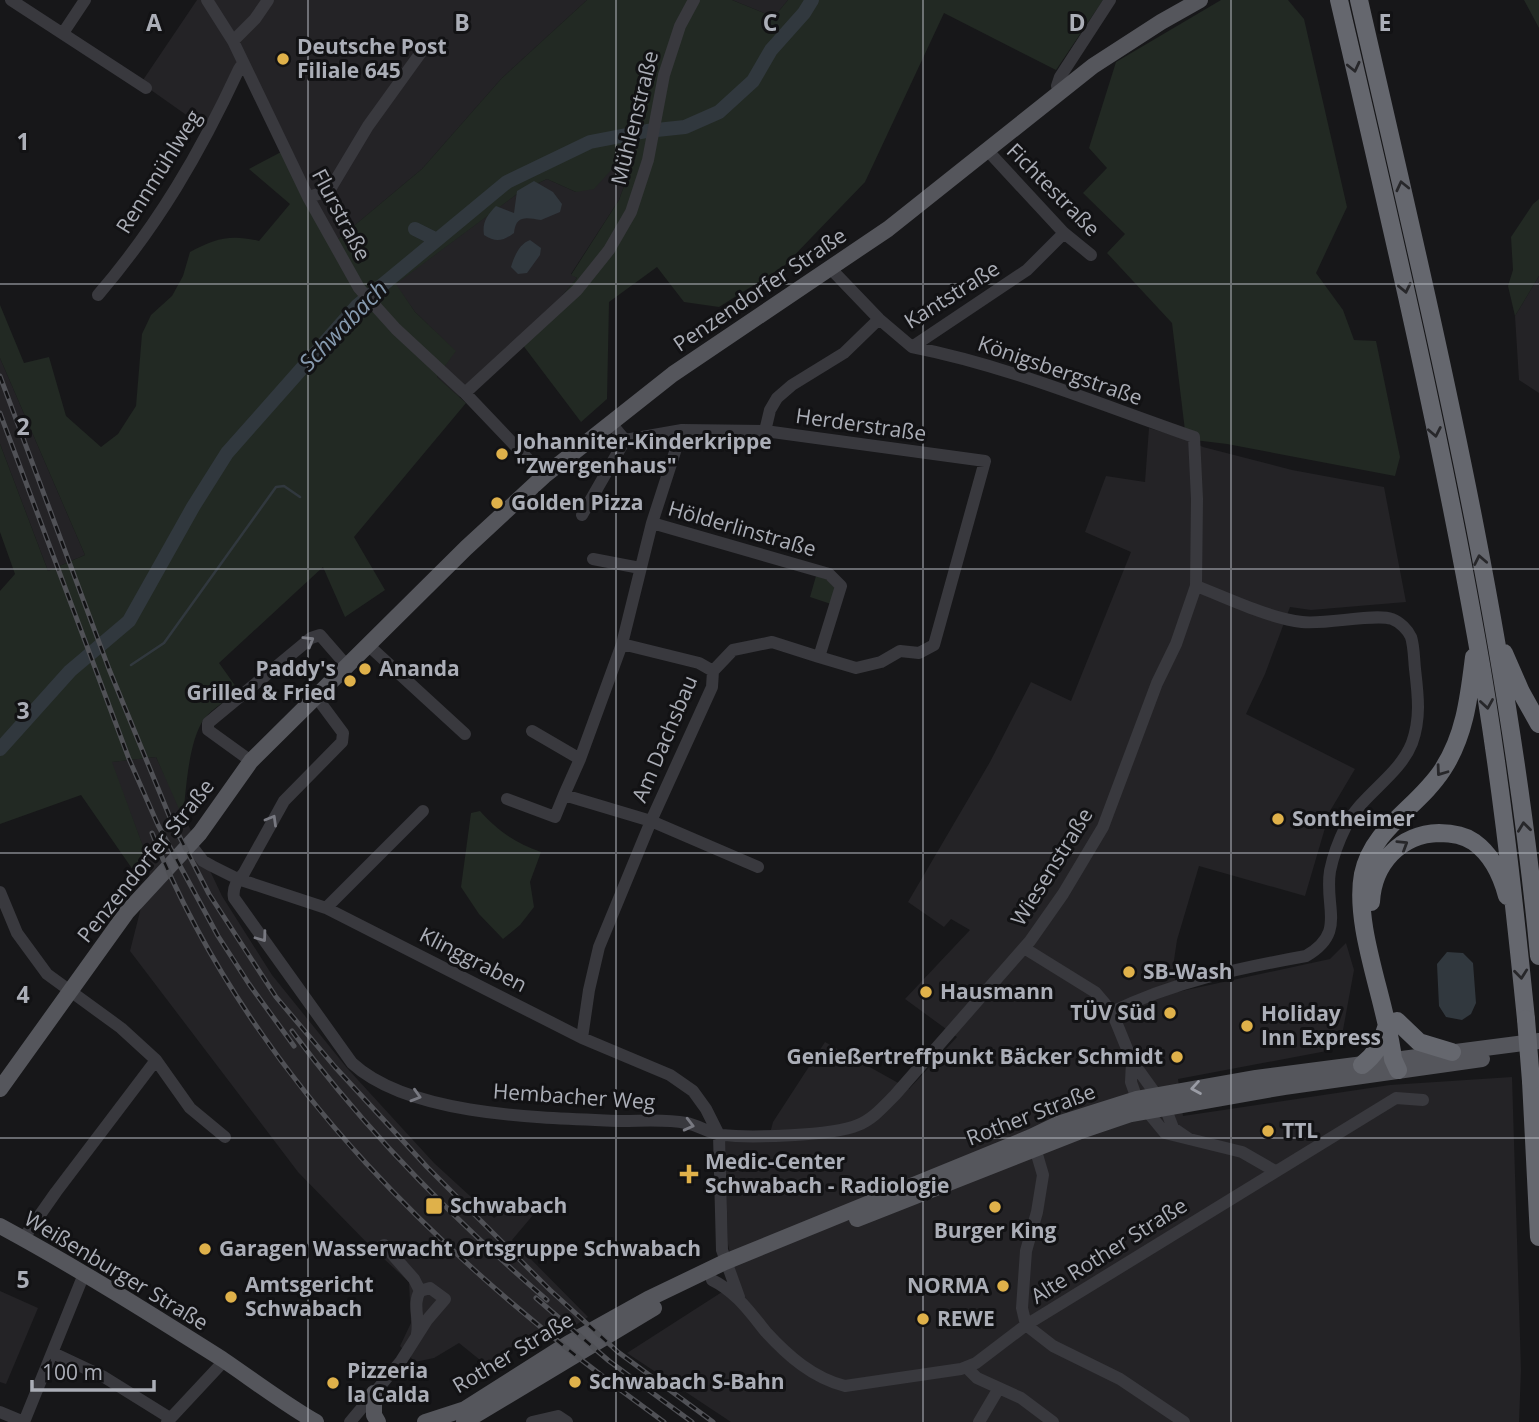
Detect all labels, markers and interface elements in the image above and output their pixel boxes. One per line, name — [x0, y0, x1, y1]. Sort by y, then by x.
text: A — [146, 6, 162, 38]
text: B — [454, 6, 470, 38]
text: C — [763, 6, 777, 38]
text: D — [1068, 6, 1086, 38]
text: E — [1379, 6, 1391, 38]
place label: Deutsche Post Filiale 645 — [297, 32, 447, 84]
street label: Mühlenstraße — [604, 48, 664, 188]
marker: Deutsche Post Filiale 645 — [275, 51, 291, 67]
one-way arrow — [1346, 60, 1361, 72]
street label: Rennmühlweg — [109, 104, 207, 238]
text: 1 — [16, 125, 30, 157]
street label: Fichtestraße — [1001, 137, 1106, 242]
street label: Flurstraße — [306, 164, 378, 265]
one-way arrow — [1395, 180, 1410, 192]
street label: Penzendorfer Straße — [668, 221, 851, 358]
street label: Kantstraße — [898, 254, 1004, 335]
water label: Schwabach — [291, 273, 394, 378]
one-way arrow — [1396, 282, 1411, 294]
street label: Königsbergstraße — [974, 329, 1146, 411]
street label: Herderstraße — [794, 401, 928, 447]
text: 2 — [16, 410, 30, 442]
one-way arrow — [1426, 426, 1441, 438]
place label: Johanniter-Kinderkrippe "Zwergenhaus" — [514, 427, 772, 479]
marker: Johanniter-Kinderkrippe "Zwergenhaus" — [494, 446, 510, 462]
place label: Golden Pizza — [511, 488, 643, 516]
street label: Hölderlinstraße — [665, 494, 820, 563]
marker: Golden Pizza — [489, 495, 505, 511]
one-way arrow — [1473, 554, 1488, 566]
one-way arrow — [301, 637, 314, 650]
place label: Paddy's Grilled & Fried — [187, 654, 336, 706]
place label: Ananda — [379, 654, 460, 682]
marker: Ananda — [357, 661, 373, 677]
street label: Am Dachsbau — [625, 671, 703, 806]
marker: Paddy's Grilled & Fried — [342, 673, 358, 689]
text: 3 — [16, 694, 30, 726]
one-way arrow — [1479, 698, 1494, 709]
one-way arrow — [1437, 763, 1449, 776]
street label: Penzendorfer Straße — [70, 773, 220, 948]
street label: Wiesenstraße — [1004, 802, 1098, 931]
place label: Sontheimer — [1292, 804, 1415, 832]
marker: Sontheimer — [1270, 811, 1286, 827]
one-way arrow — [264, 815, 277, 828]
one-way arrow — [1517, 821, 1532, 833]
one-way arrow — [1395, 840, 1408, 853]
street label: Klinggraben — [415, 920, 532, 998]
one-way arrow — [254, 929, 266, 942]
place label: SB-Wash — [1143, 957, 1233, 985]
marker: SB-Wash — [1121, 964, 1137, 980]
one-way arrow — [1513, 969, 1528, 980]
place label: Hausmann — [940, 977, 1054, 1005]
text: 4 — [16, 978, 30, 1010]
marker: Hausmann — [918, 984, 934, 1000]
place label: TÜV Süd — [1070, 998, 1156, 1026]
place label: Holiday Inn Express — [1261, 999, 1381, 1051]
marker: TÜV Süd — [1162, 1005, 1178, 1021]
marker: Holiday Inn Express — [1239, 1018, 1255, 1034]
place label: Genießertreffpunkt Bäcker Schmidt — [786, 1042, 1163, 1070]
marker: Genießertreffpunkt Bäcker Schmidt — [1169, 1049, 1185, 1065]
street label: Hembacher Weg — [492, 1076, 656, 1116]
street label: Rother Straße — [962, 1077, 1099, 1151]
one-way arrow — [1190, 1080, 1202, 1095]
one-way arrow — [410, 1087, 422, 1102]
place label: TTL — [1282, 1116, 1318, 1144]
one-way arrow — [683, 1117, 695, 1132]
marker: TTL — [1260, 1123, 1276, 1139]
place label: Medic-Center Schwabach - Radiologie — [705, 1147, 949, 1199]
marker: Medic-Center Schwabach - Radiologie — [679, 1164, 699, 1184]
place label: Schwabach — [450, 1191, 567, 1219]
street label: Alte Rother Straße — [1025, 1191, 1192, 1310]
marker: Schwabach — [424, 1196, 444, 1216]
marker: Burger King — [987, 1199, 1003, 1215]
street label: Weißenburger Straße — [19, 1204, 214, 1336]
place label: Burger King — [934, 1216, 1056, 1244]
place label: Garagen Wasserwacht Ortsgruppe Schwabach — [219, 1234, 701, 1262]
marker: Garagen Wasserwacht Ortsgruppe Schwabach — [197, 1241, 213, 1257]
text: 5 — [16, 1263, 30, 1295]
place label: Amtsgericht Schwabach — [245, 1270, 374, 1322]
place label: NORMA — [907, 1271, 989, 1299]
marker: NORMA — [995, 1278, 1011, 1294]
marker: Amtsgericht Schwabach — [223, 1289, 239, 1305]
place label: REWE — [937, 1304, 995, 1332]
street label: Rother Straße — [447, 1305, 578, 1399]
marker: REWE — [915, 1311, 931, 1327]
scale bar — [32, 1348, 154, 1392]
place label: Pizzeria la Calda — [347, 1356, 430, 1408]
text: 100 m — [42, 1358, 103, 1386]
place label: Schwabach S-Bahn — [589, 1367, 785, 1395]
marker: Schwabach S-Bahn — [567, 1374, 583, 1390]
marker: Pizzeria la Calda — [325, 1375, 341, 1391]

